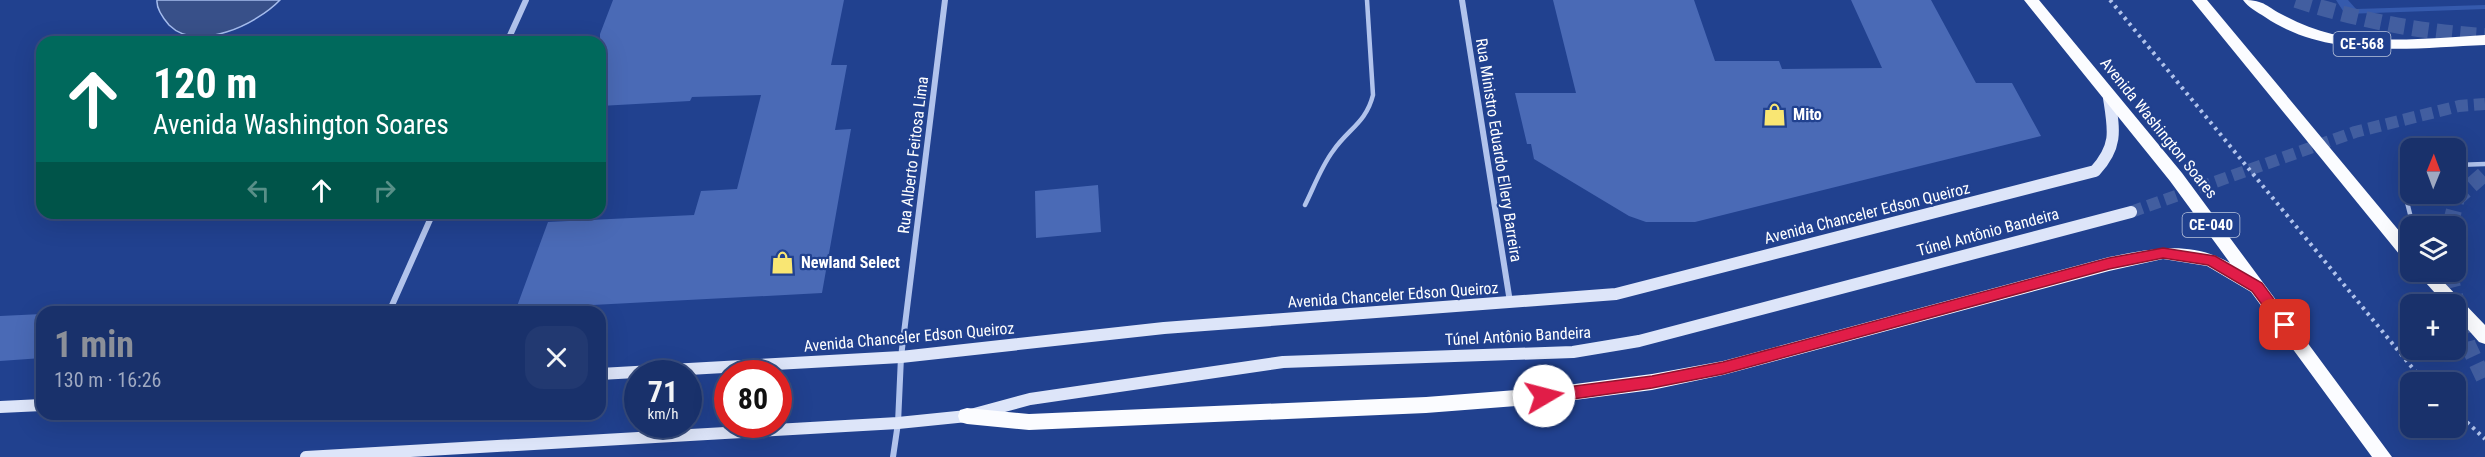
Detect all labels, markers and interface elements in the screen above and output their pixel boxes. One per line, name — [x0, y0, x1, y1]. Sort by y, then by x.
road number: CE-568 — [2334, 32, 2390, 56]
street label: Rua Ministro Eduardo Ellery Barreira — [1472, 37, 1526, 263]
street label: Avenida Washington Soares — [2096, 54, 2222, 202]
text: 120 m — [153, 59, 258, 108]
icon: ahead — [54, 60, 132, 138]
street label: Rua Alberto Feitosa Lima — [894, 75, 932, 235]
shop icon: Mito — [1762, 101, 1788, 127]
place label: Mito — [1793, 105, 1822, 124]
text: Avenida Washington Soares — [153, 109, 449, 141]
north arrow — [2400, 138, 2466, 204]
map controls — [2400, 138, 2466, 438]
icon: left — [242, 174, 275, 207]
icon: ahead — [305, 174, 338, 207]
icon: right — [368, 174, 401, 207]
street label: Avenida Chanceler Edson Queiroz — [1762, 178, 1972, 248]
street label: Túnel Antônio Bandeira — [1915, 204, 2061, 260]
road number: CE-040 — [2182, 213, 2240, 237]
button: layers — [2400, 216, 2466, 282]
shop icon: Newland Select — [770, 249, 796, 275]
place label: Newland Select — [801, 253, 900, 272]
street label: Avenida Chanceler Edson Queiroz — [1287, 278, 1499, 312]
button: + — [2400, 294, 2466, 360]
pin — [2259, 299, 2310, 350]
icon: arrive — [2268, 308, 2301, 341]
street label: Avenida Chanceler Edson Queiroz — [803, 318, 1015, 356]
street label: Túnel Antônio Bandeira — [1445, 323, 1591, 349]
text: 1 min — [54, 324, 134, 366]
button: close — [525, 326, 588, 389]
speed limit sign: 80 — [714, 360, 792, 438]
position arrow — [1512, 364, 1576, 428]
text: 130 m · 16:26 — [54, 368, 161, 392]
button: − — [2400, 372, 2466, 438]
text: 71 — [648, 374, 678, 409]
text: km/h — [648, 405, 678, 423]

